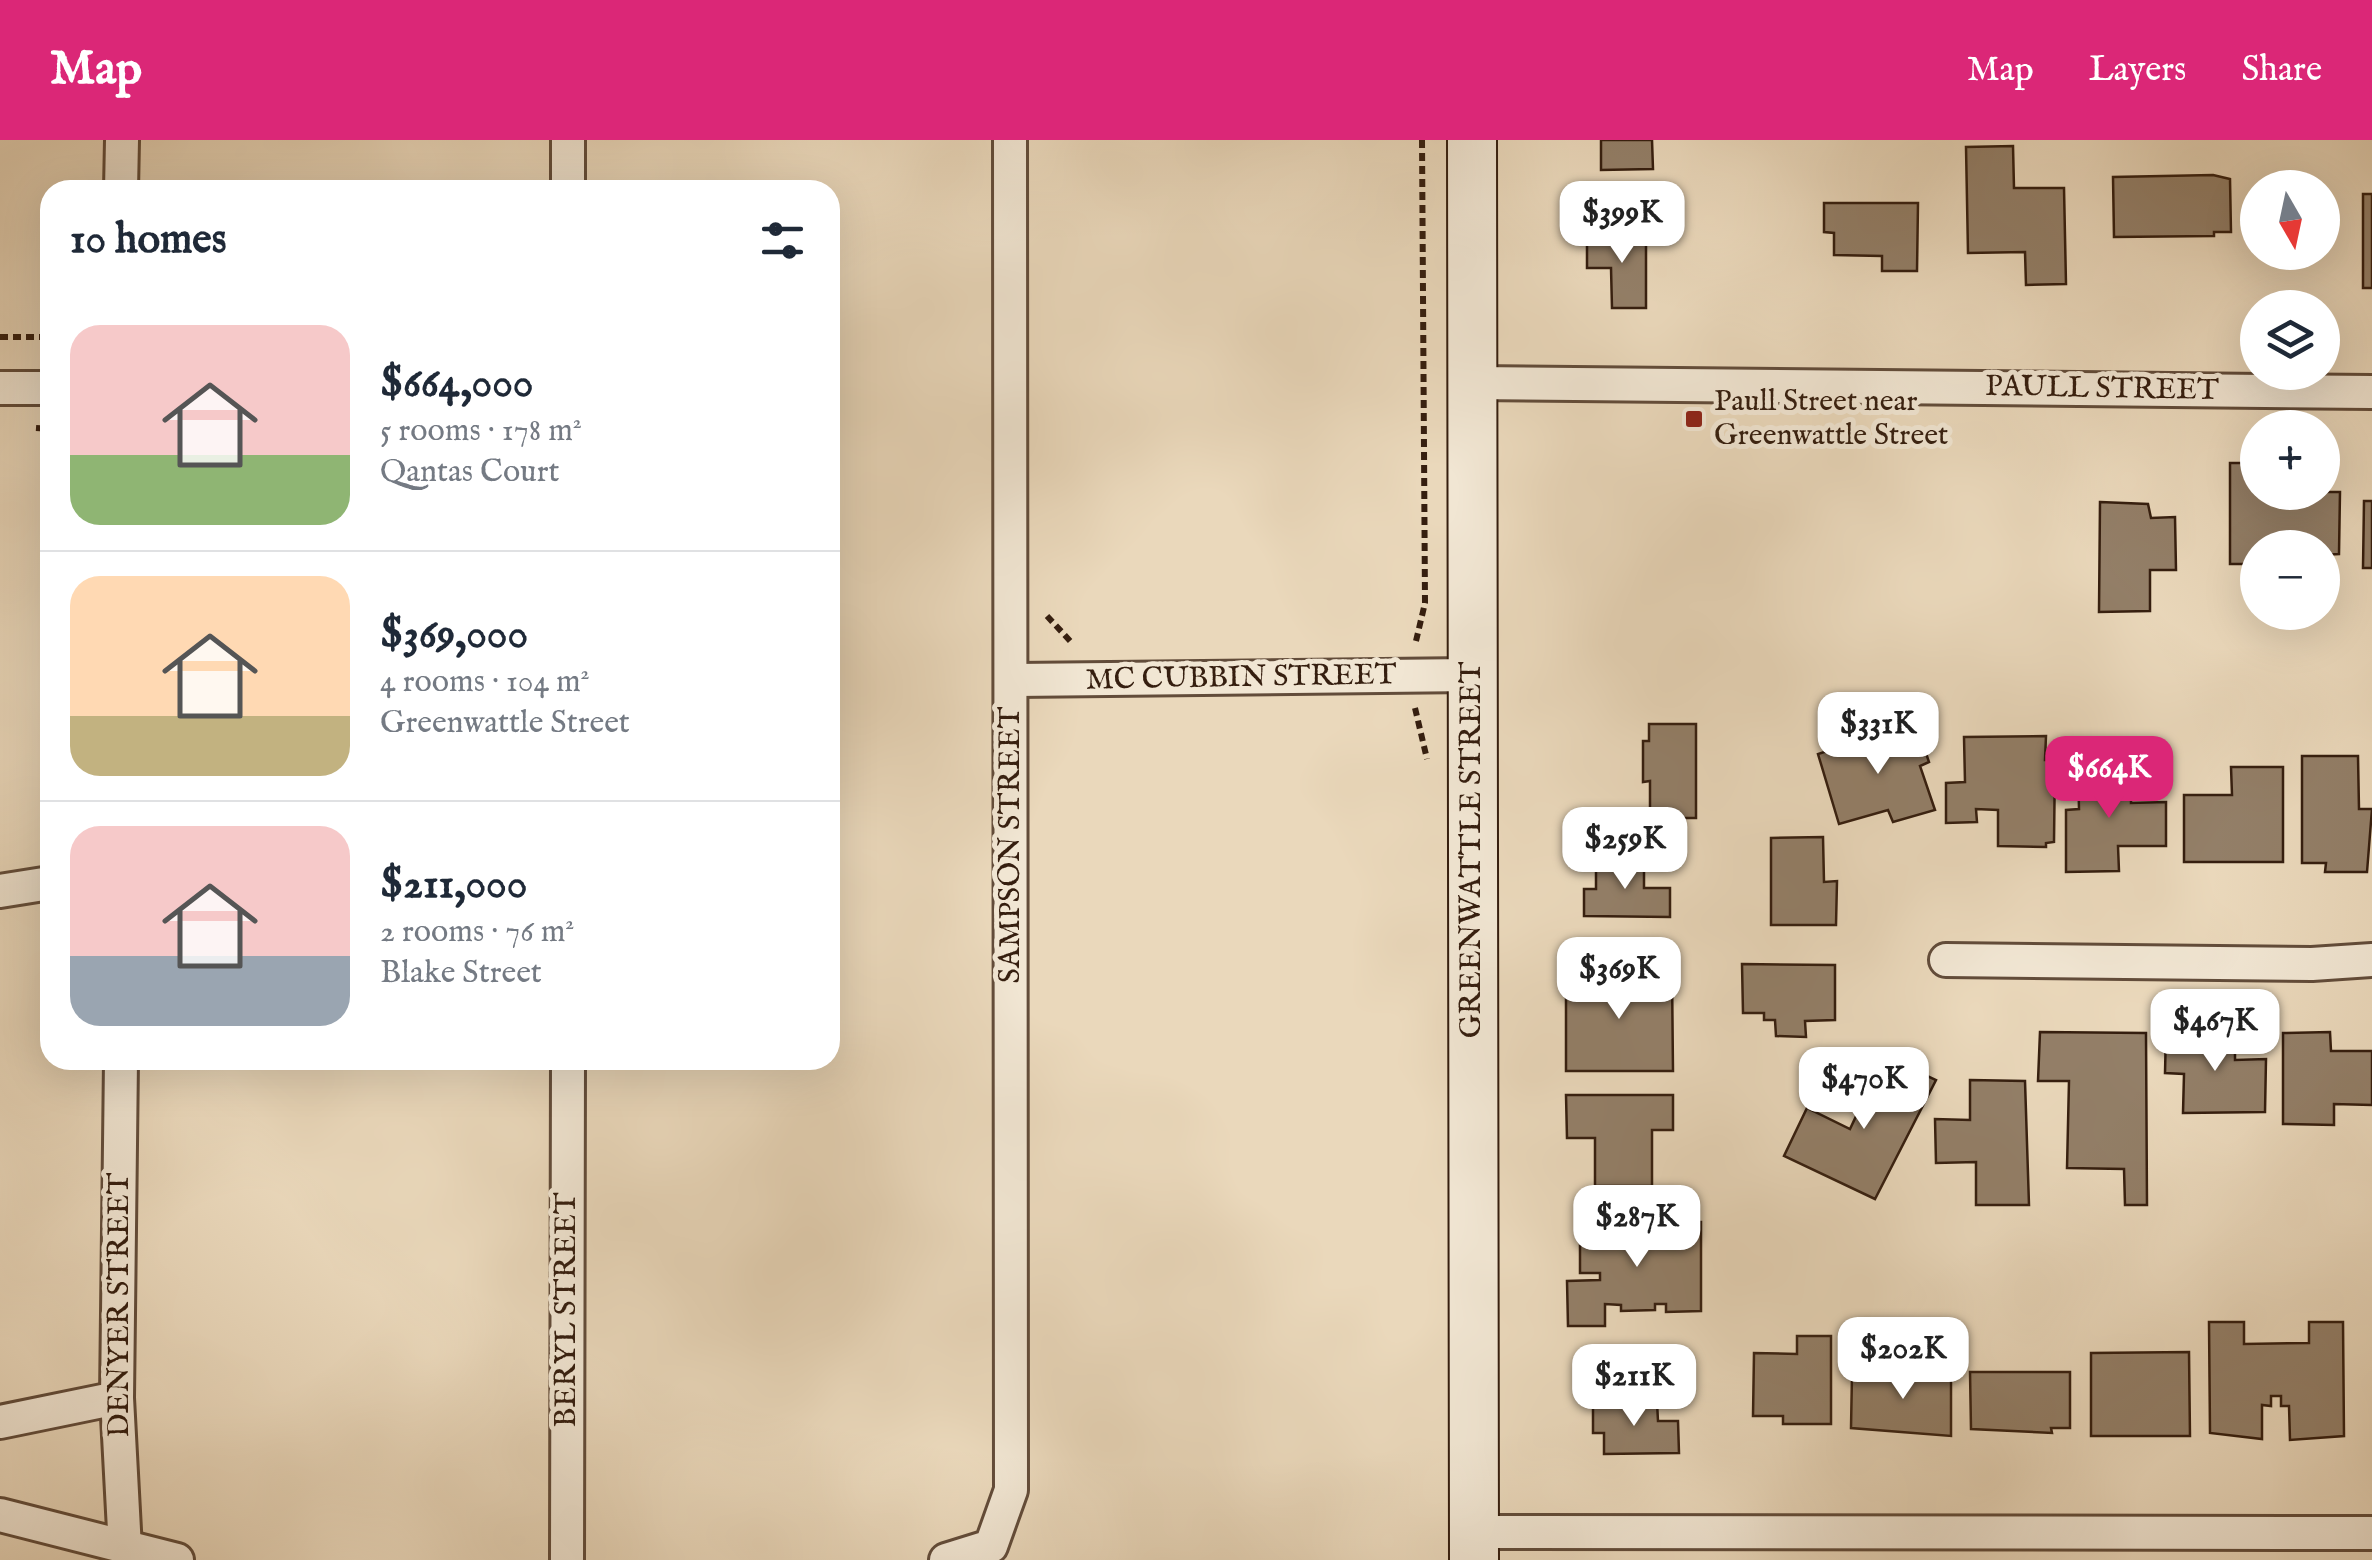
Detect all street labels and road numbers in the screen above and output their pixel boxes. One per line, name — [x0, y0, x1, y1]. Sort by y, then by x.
street label: PAULL STREET — [1985, 368, 2219, 410]
street label: MC CUBBIN STREET — [1085, 656, 1397, 700]
street label: GREENWATTLE STREET — [1453, 661, 1491, 1038]
street label: SAMPSON STREET — [992, 706, 1030, 983]
street label: DENYER STREET — [101, 1172, 139, 1437]
street label: BERYL STREET — [548, 1192, 586, 1428]

